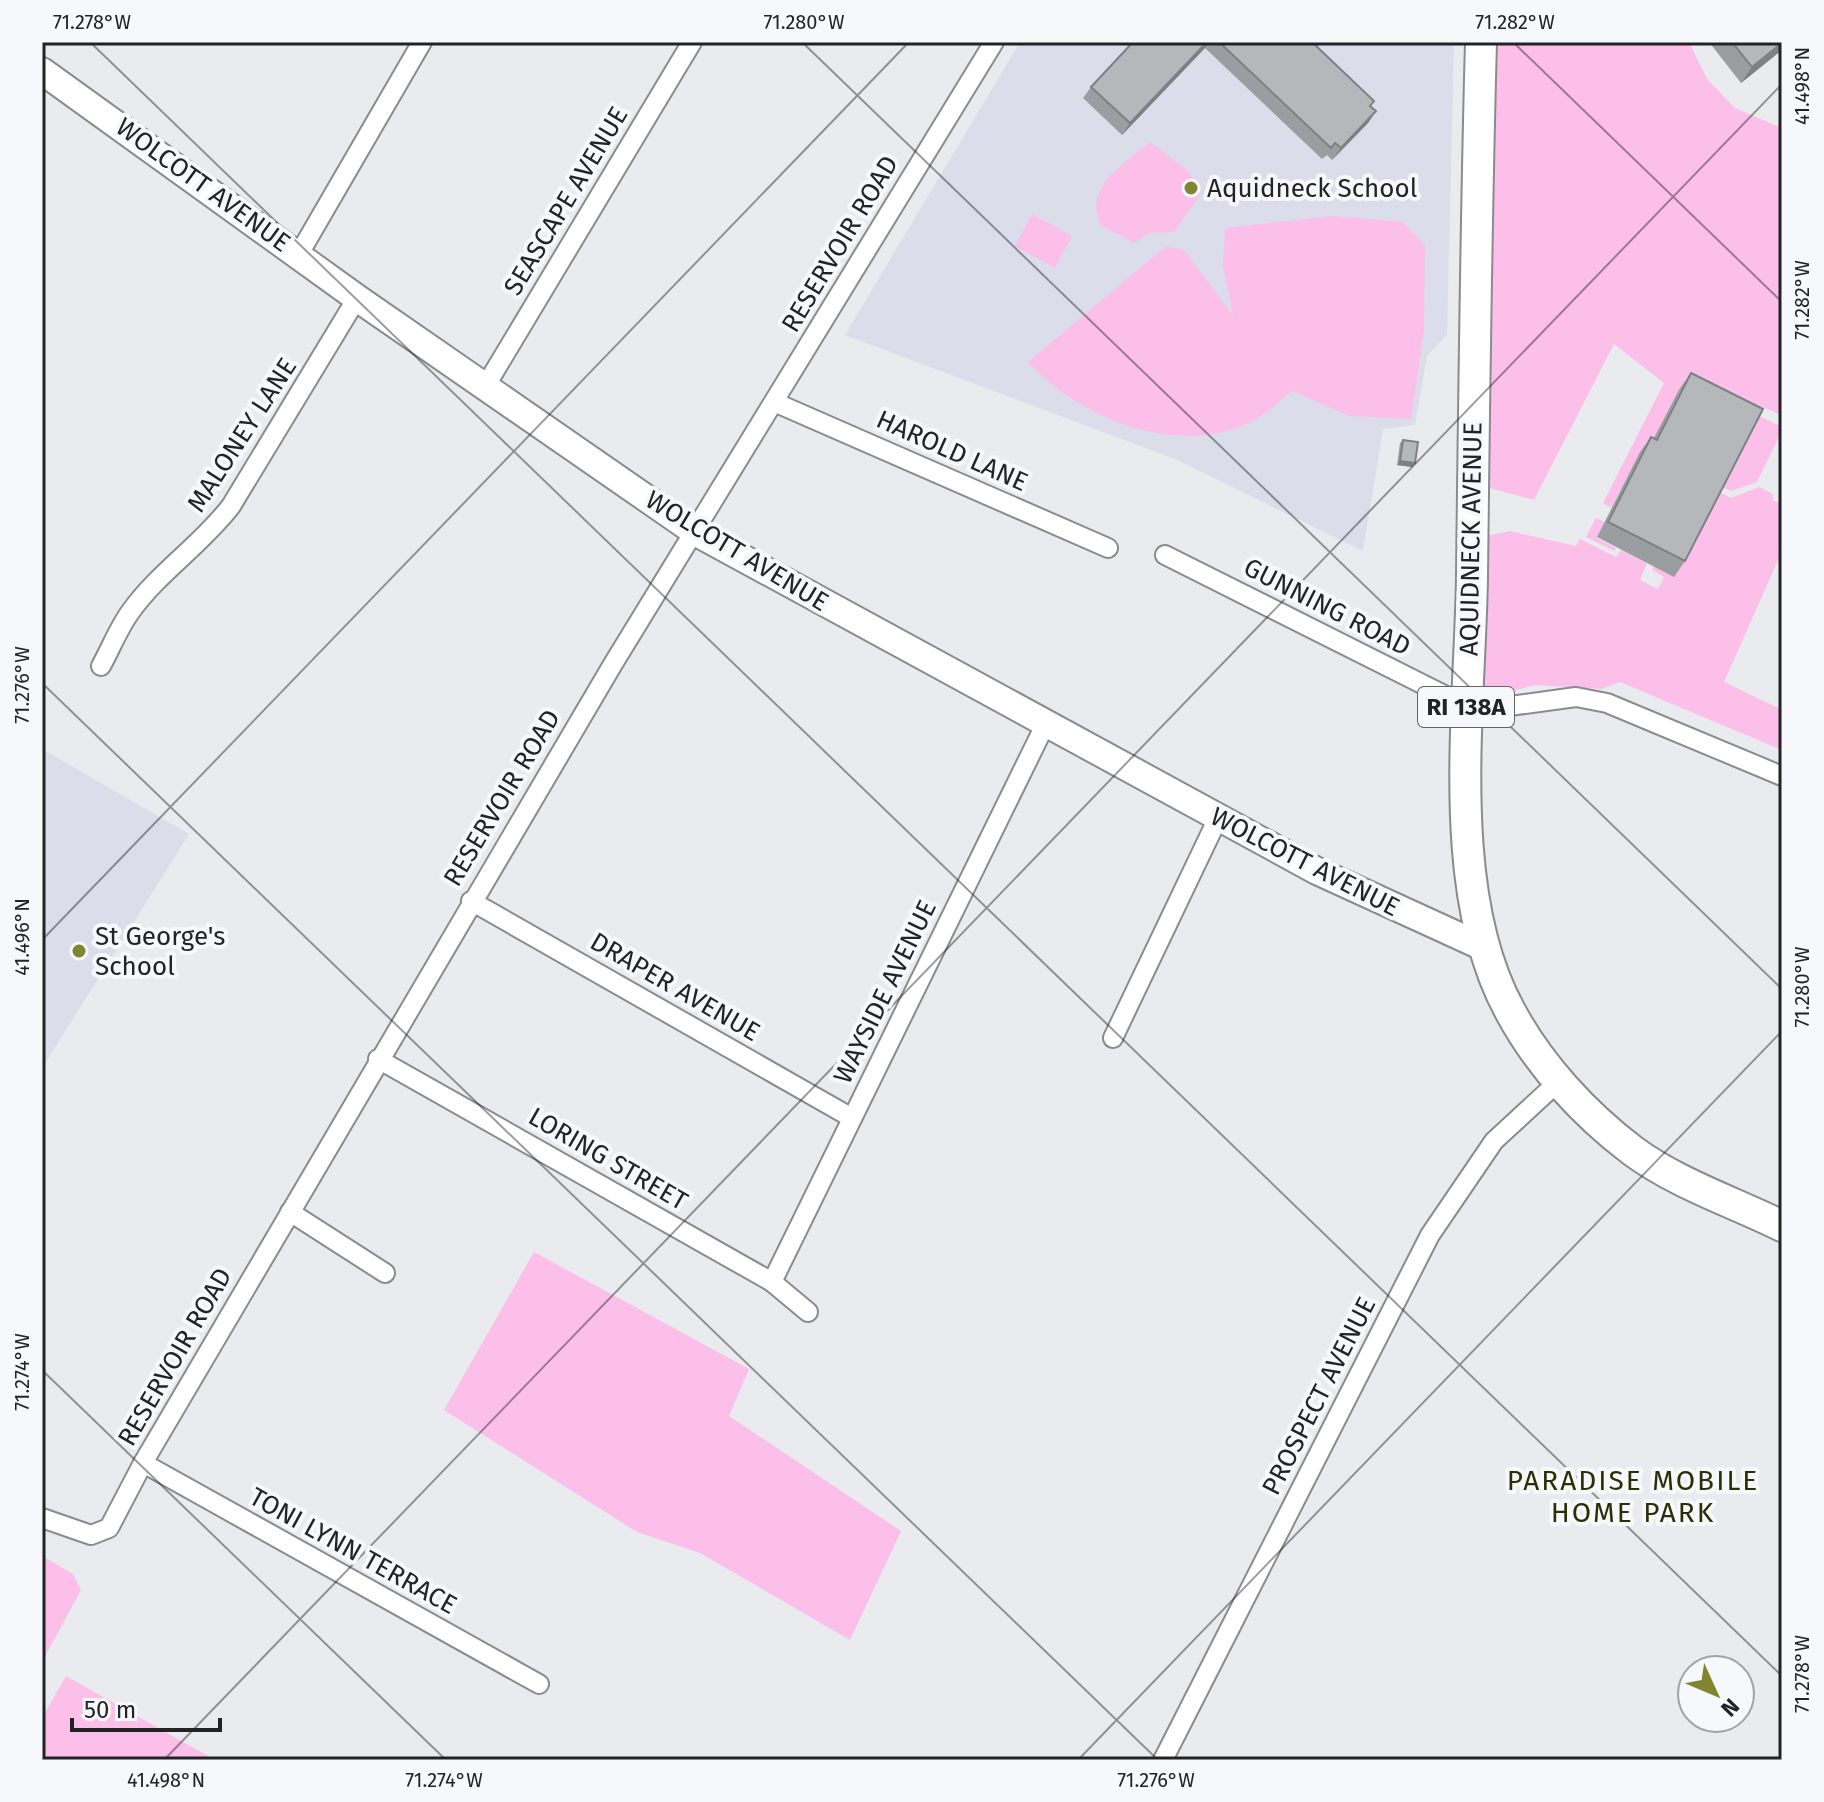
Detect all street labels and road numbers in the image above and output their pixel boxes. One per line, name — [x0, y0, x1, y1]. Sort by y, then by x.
street label: SEASCAPE AVENUE — [498, 101, 634, 301]
street label: WOLCOTT AVENUE — [110, 111, 296, 259]
street label: RESERVOIR ROAD — [775, 150, 905, 338]
street label: MALONEY LANE — [181, 352, 303, 518]
street label: HAROLD LANE — [872, 404, 1032, 498]
street label: AQUIDNECK AVENUE — [1453, 422, 1489, 656]
street label: WOLCOTT AVENUE — [640, 484, 834, 618]
street label: GUNNING ROAD — [1239, 552, 1415, 662]
road number: RI 138A — [1418, 687, 1514, 727]
street label: RESERVOIR ROAD — [437, 704, 567, 892]
street label: WOLCOTT AVENUE — [1205, 801, 1405, 923]
street label: WAYSIDE AVENUE — [827, 895, 943, 1089]
street label: DRAPER AVENUE — [585, 926, 765, 1048]
street label: LORING STREET — [523, 1101, 693, 1217]
street label: RESERVOIR ROAD — [111, 1262, 239, 1452]
street label: PROSPECT AVENUE — [1256, 1292, 1382, 1500]
street label: TONI LYNN TERRACE — [244, 1481, 462, 1621]

